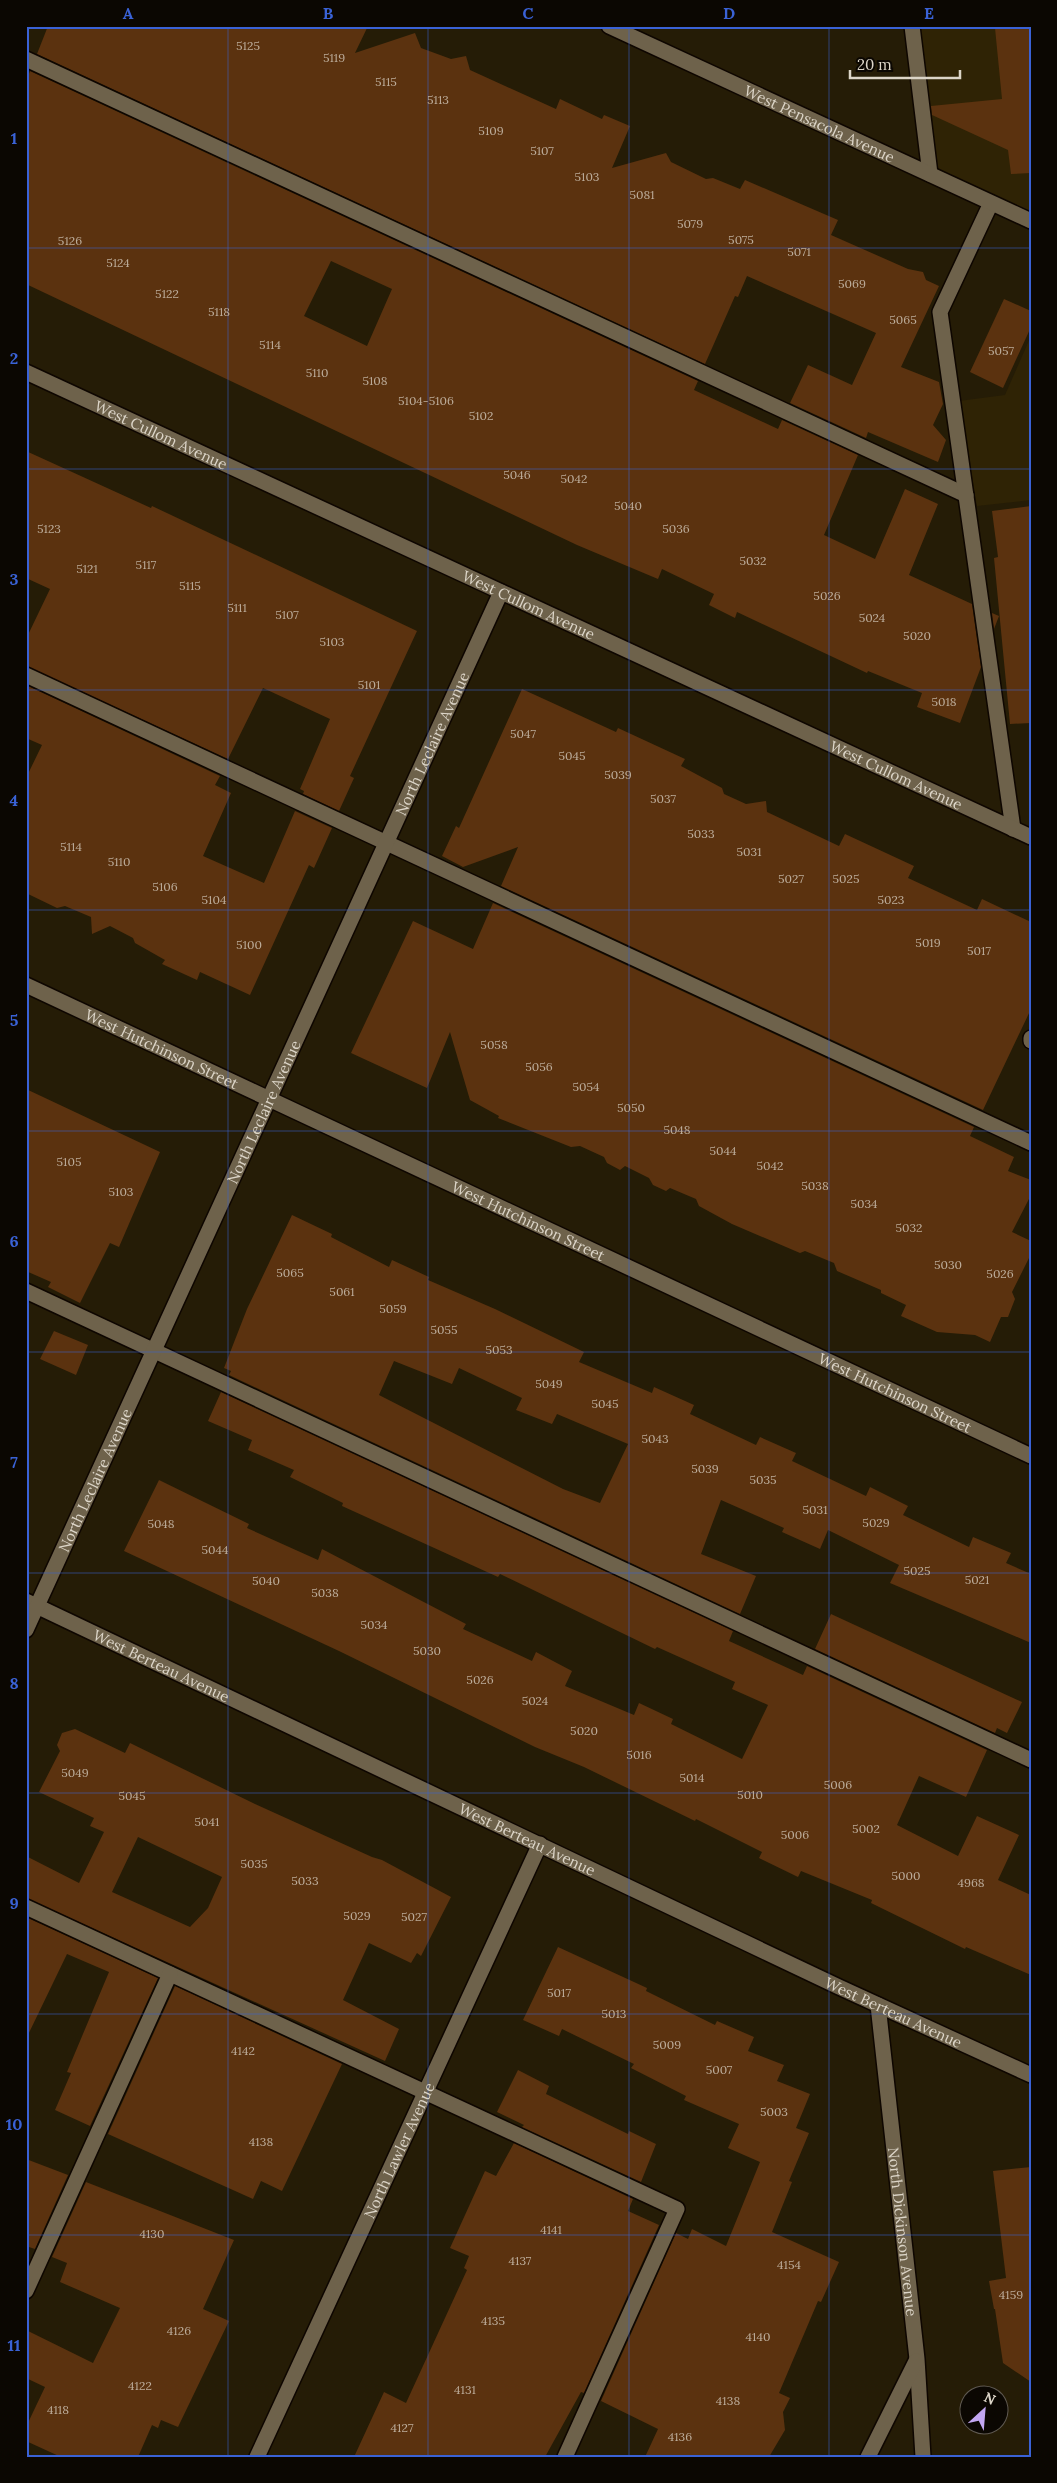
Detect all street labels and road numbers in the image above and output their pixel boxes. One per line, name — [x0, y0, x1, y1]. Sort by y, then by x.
street label: West Pensacola Avenue — [741, 80, 898, 166]
street label: West Cullom Avenue — [92, 396, 231, 473]
street label: West Cullom Avenue — [459, 566, 598, 643]
street label: North Leclaire Avenue — [391, 669, 473, 818]
street label: West Cullom Avenue — [827, 736, 966, 814]
street label: West Hutchinson Street — [82, 1005, 242, 1093]
street label: North Leclaire Avenue — [222, 1037, 304, 1186]
street label: West Hutchinson Street — [449, 1176, 608, 1265]
street label: West Hutchinson Street — [816, 1348, 975, 1437]
street label: North Leclaire Avenue — [54, 1405, 136, 1555]
street label: West Berteau Avenue — [90, 1625, 233, 1706]
street label: West Berteau Avenue — [456, 1799, 599, 1880]
street label: West Berteau Avenue — [822, 1972, 965, 2052]
street label: North Lawler Avenue — [359, 2079, 438, 2221]
street label: North Dickinson Avenue — [884, 2146, 922, 2317]

